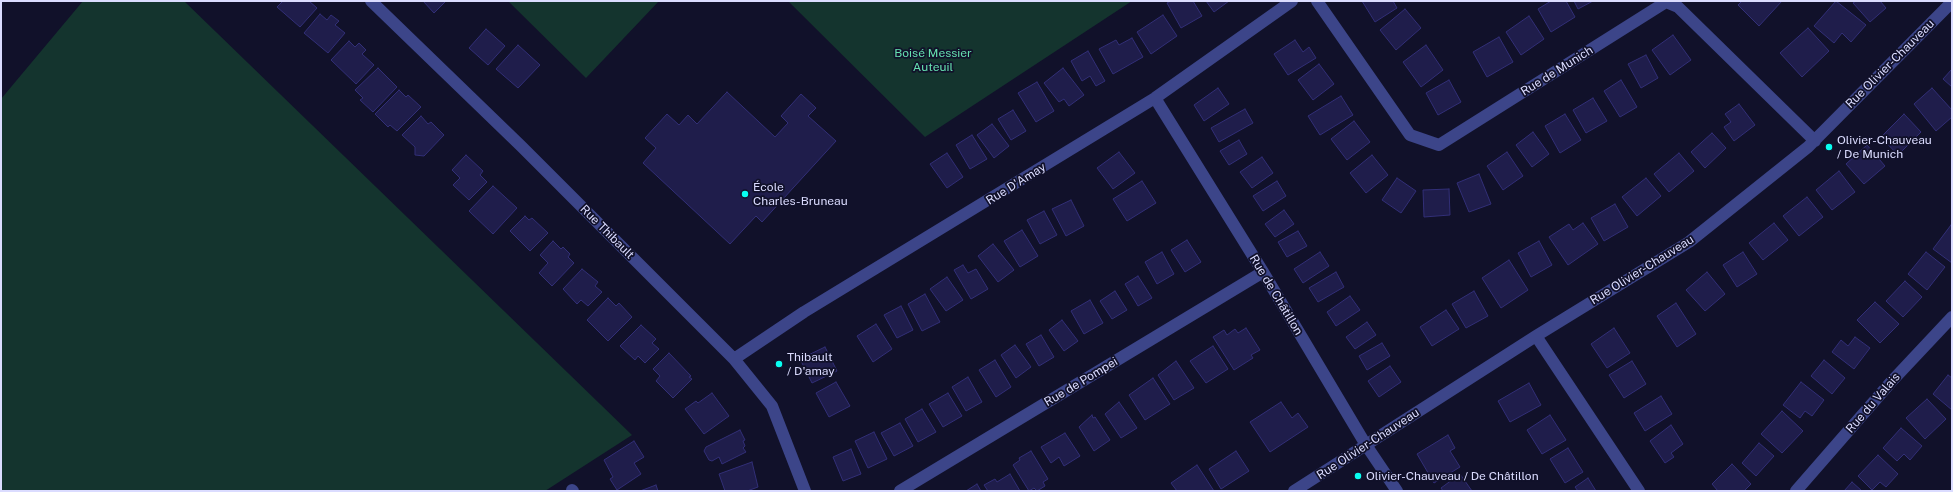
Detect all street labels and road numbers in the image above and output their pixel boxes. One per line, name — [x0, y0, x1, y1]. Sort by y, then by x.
street label: Rue Olivier-Chauveau — [1843, 17, 1937, 111]
street label: Rue de Munich — [1518, 43, 1596, 99]
street label: Rue D'Amay — [983, 160, 1049, 208]
street label: Rue Thibault — [577, 202, 637, 262]
street label: Rue Olivier-Chauveau — [1588, 232, 1696, 308]
street label: Rue de Châtillon — [1246, 252, 1306, 338]
street label: Rue de Pompei — [1042, 354, 1120, 410]
street label: Rue du Valais — [1843, 370, 1903, 436]
street label: Rue Olivier-Chauveau — [1314, 405, 1422, 483]

